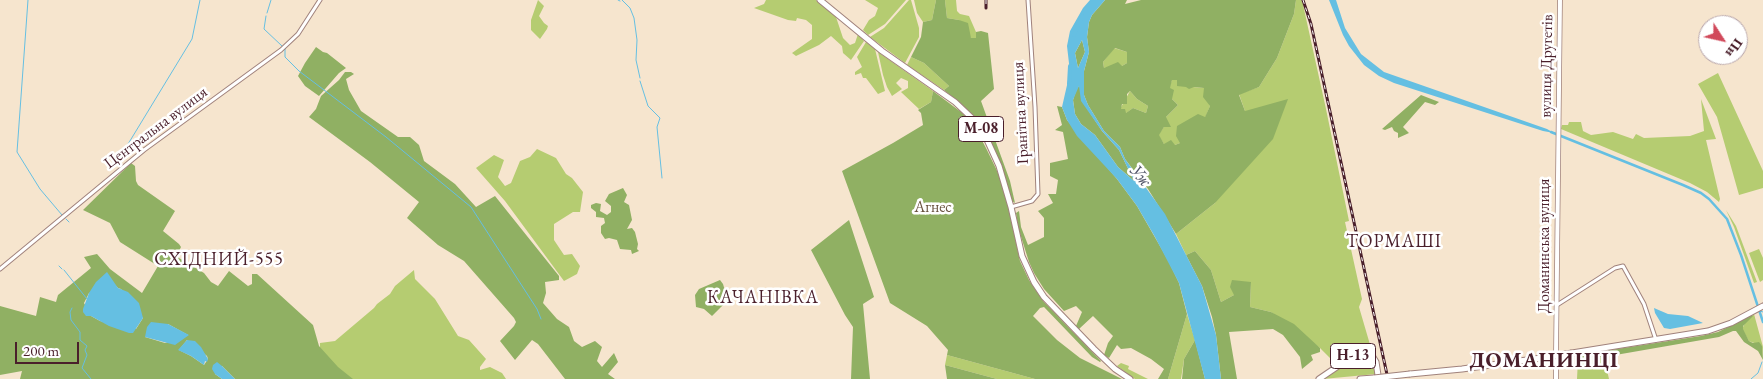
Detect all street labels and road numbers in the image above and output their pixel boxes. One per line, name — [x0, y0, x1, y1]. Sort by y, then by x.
street label: вулиця Другетів — [1537, 14, 1557, 118]
street label: Гранітна вулиця — [1009, 61, 1033, 165]
street label: Центральна вулиця — [101, 83, 211, 173]
road number: М-08 — [958, 116, 1004, 142]
street label: Доманинська вулиця — [1535, 179, 1555, 313]
road number: Н-13 — [1330, 344, 1376, 368]

